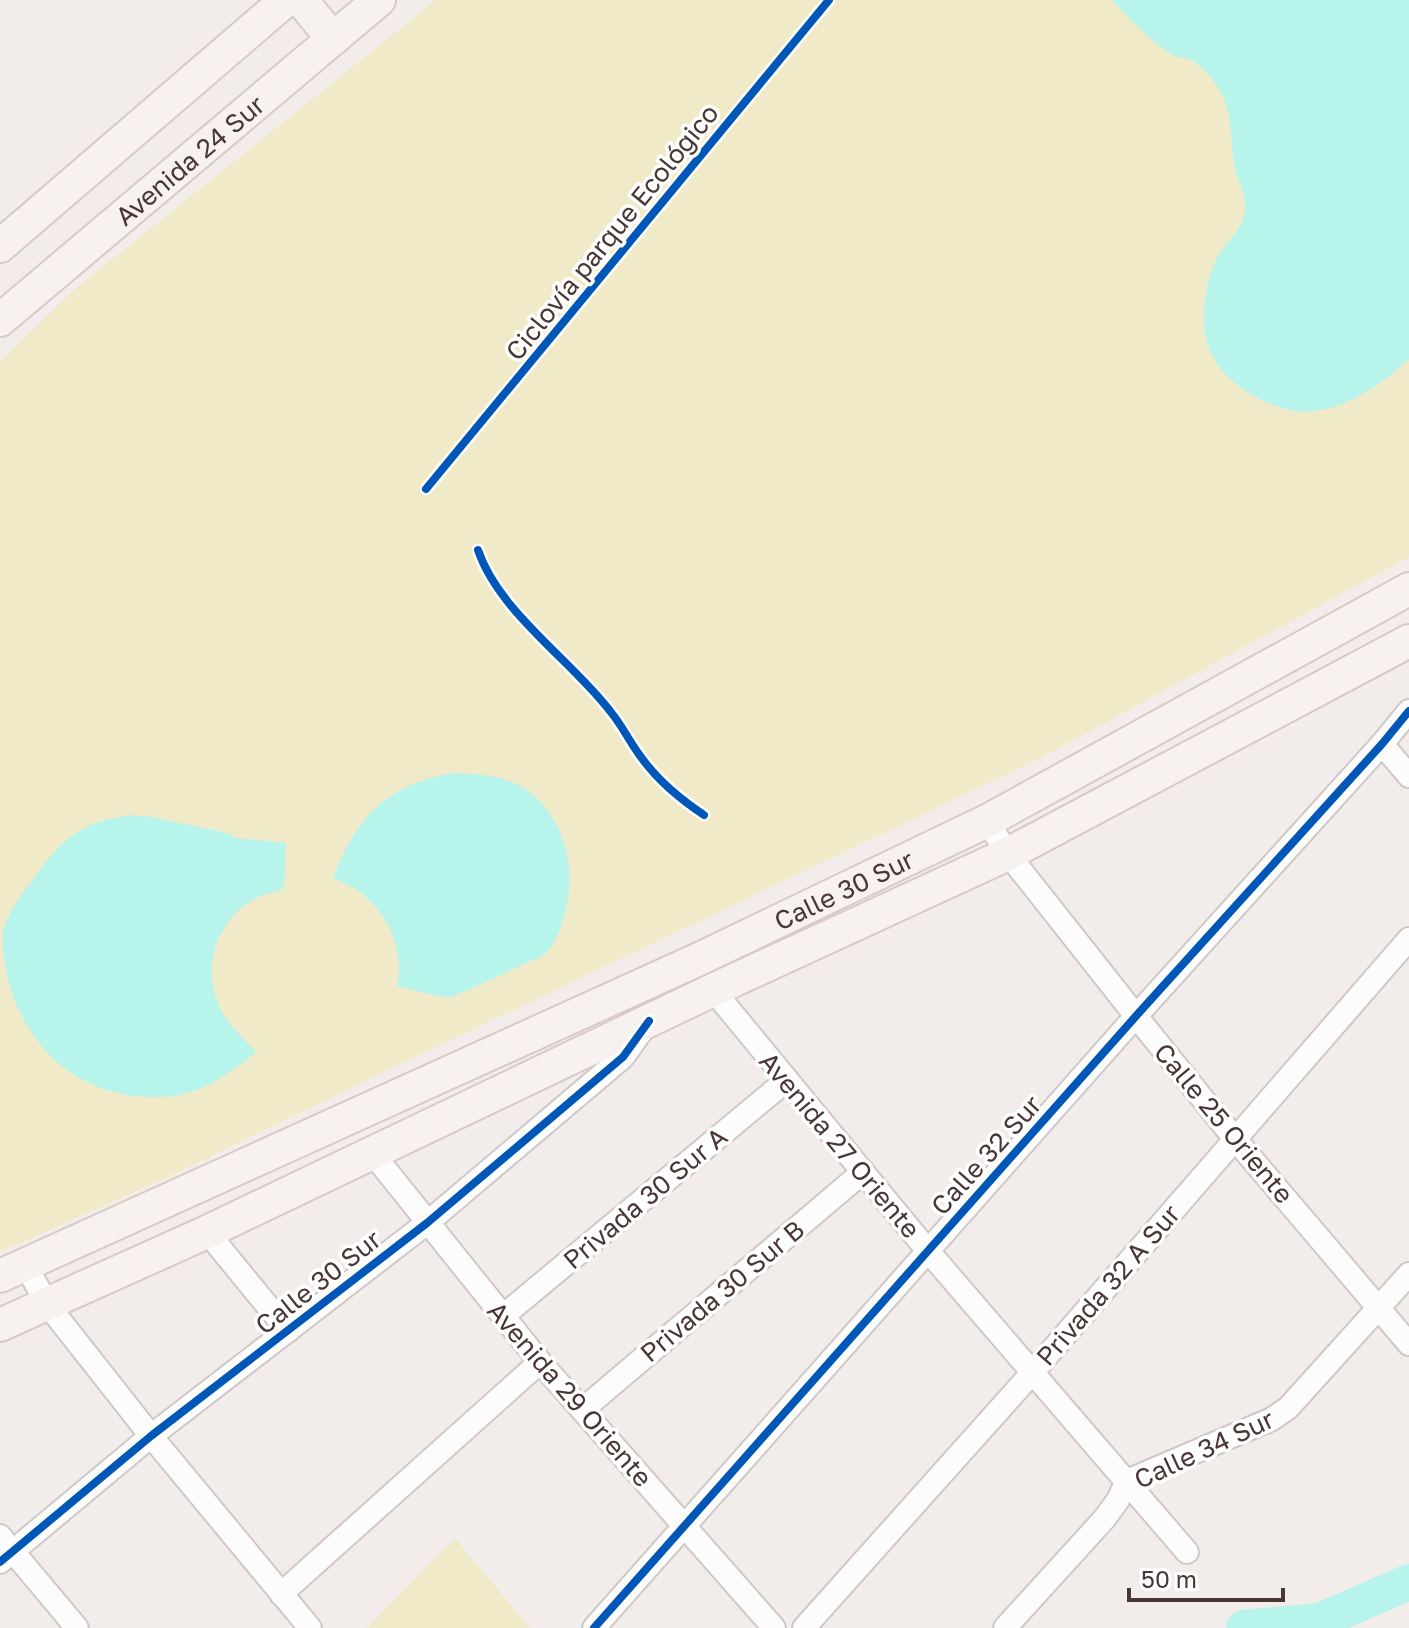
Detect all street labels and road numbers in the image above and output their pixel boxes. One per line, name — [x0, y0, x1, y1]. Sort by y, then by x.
street label: Avenida 24 Sur — [109, 88, 270, 232]
street label: Ciclovía parque Ecológico — [499, 98, 725, 366]
street label: Calle 30 Sur — [769, 843, 918, 936]
street label: Calle 25 Oriente — [1148, 1037, 1300, 1209]
street label: Avenida 27 Oriente — [753, 1046, 927, 1244]
street label: Calle 32 Sur — [924, 1089, 1048, 1221]
street label: Privada 30 Sur A — [557, 1121, 733, 1275]
street label: Privada 32 A Sur — [1030, 1198, 1186, 1372]
street label: Privada 30 Sur B — [634, 1214, 810, 1368]
street label: Calle 30 Sur — [249, 1223, 387, 1341]
street label: Avenida 29 Oriente — [481, 1295, 659, 1493]
street label: Calle 34 Sur — [1129, 1403, 1279, 1495]

